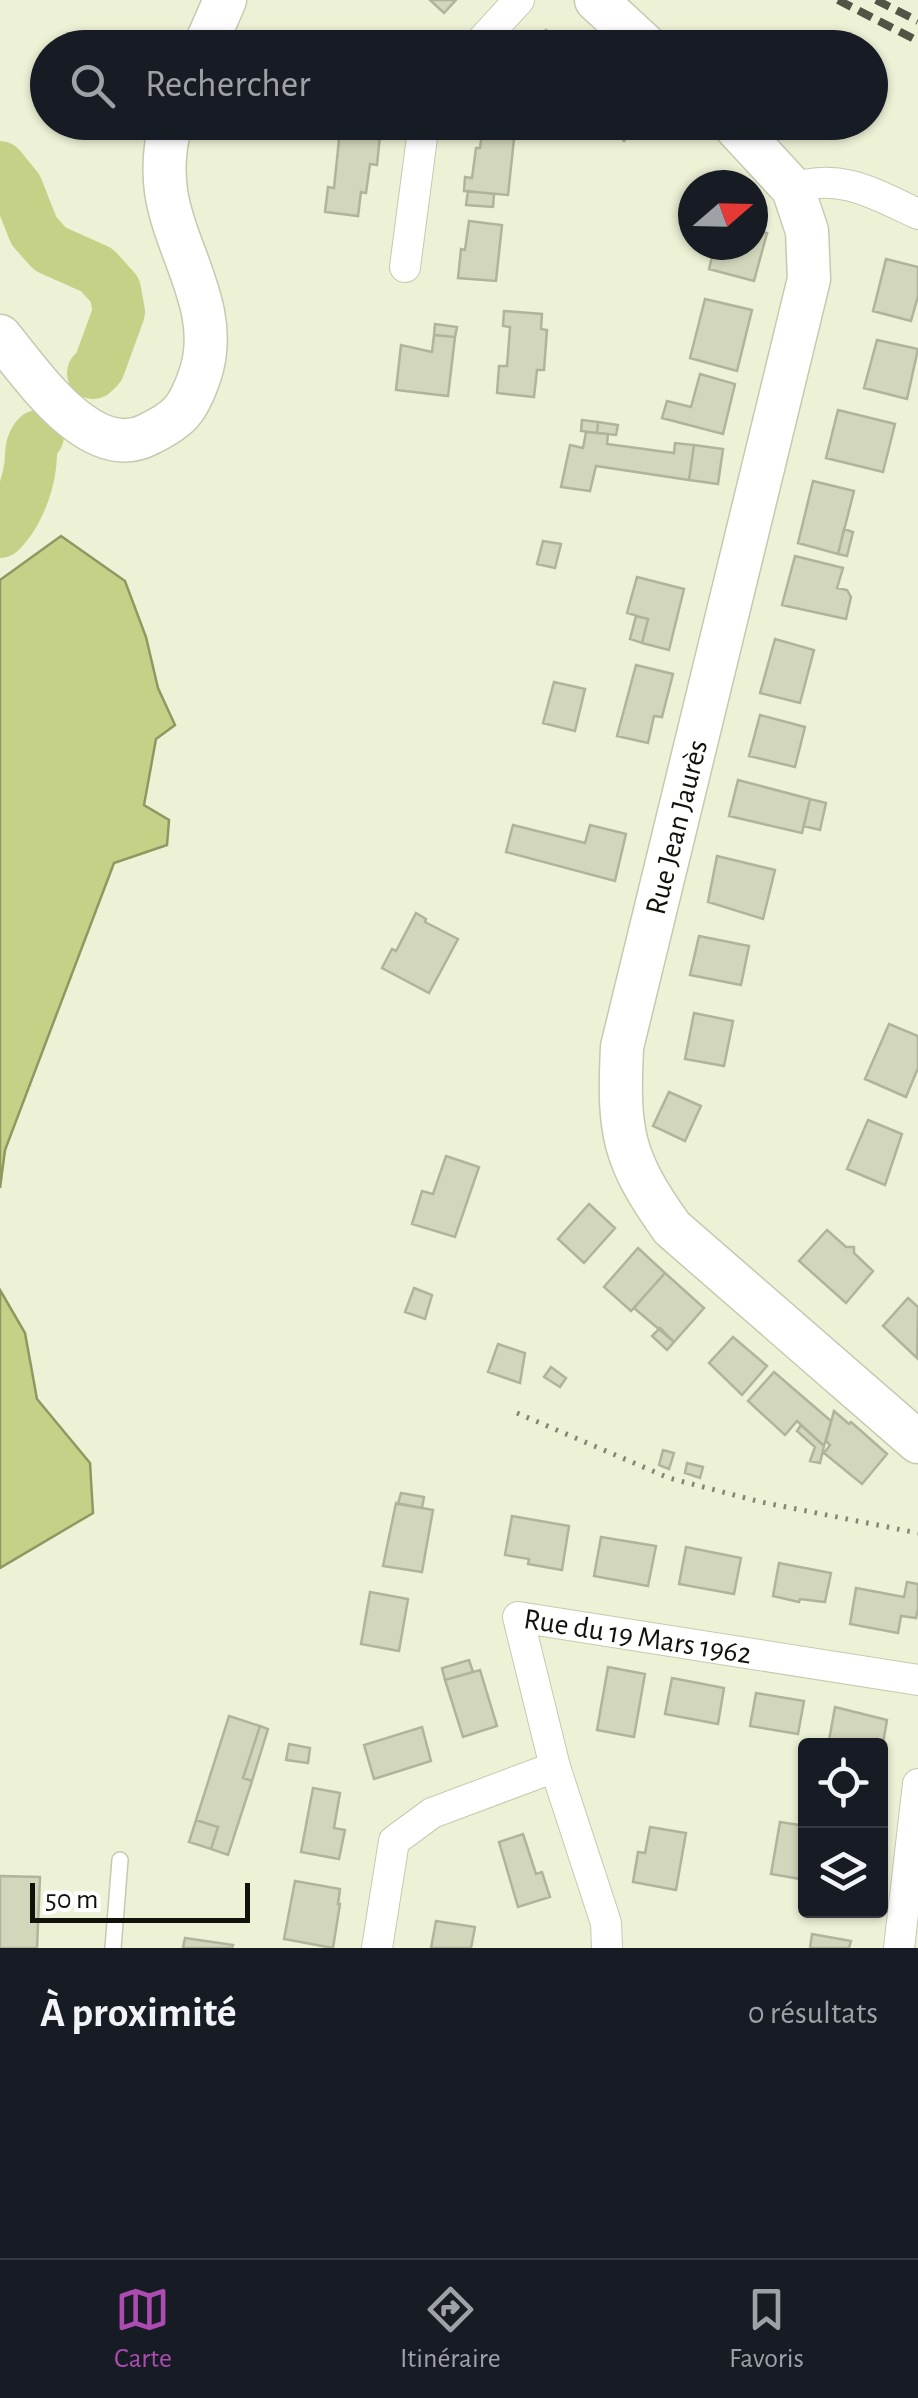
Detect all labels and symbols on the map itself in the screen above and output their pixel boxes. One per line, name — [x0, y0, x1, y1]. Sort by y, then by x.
north arrow — [678, 170, 768, 260]
street label: Rue Jean Jaurès — [641, 737, 713, 918]
street label: Rue du 19 Mars 1962 — [522, 1604, 754, 1670]
scale bar — [30, 1878, 250, 1922]

